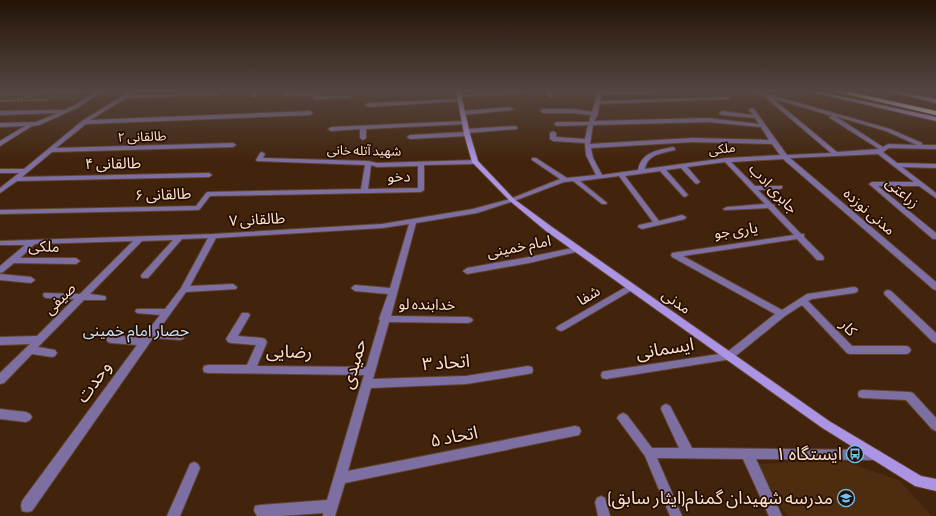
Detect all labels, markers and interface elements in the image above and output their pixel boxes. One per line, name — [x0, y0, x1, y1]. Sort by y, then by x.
street label: طالقانی ۲ — [117, 128, 167, 146]
street label: ملکی — [708, 140, 736, 158]
street label: شهید آتله خانی — [327, 142, 401, 160]
street label: طالقانی ۴ — [85, 154, 141, 174]
street label: جابری ادب — [744, 160, 802, 218]
street label: دخو — [387, 167, 411, 187]
street label: زراعتی — [881, 173, 923, 213]
street label: مدنی نوزده — [839, 184, 899, 240]
street label: طالقانی ۶ — [135, 185, 191, 205]
street label: طالقانی ۷ — [228, 209, 286, 231]
street label: یاری جو — [713, 219, 759, 243]
street label: امام خمینی — [485, 231, 553, 263]
street label: ملکی — [28, 237, 60, 257]
street label: صیفی — [40, 279, 80, 319]
street label: شفا — [574, 282, 604, 310]
street label: مدنی — [658, 285, 694, 319]
street label: خدابنده لو — [398, 295, 456, 315]
street label: کار — [835, 315, 861, 341]
district label: حصار امام خمینی — [83, 322, 189, 343]
street label: ایسمانی — [634, 334, 696, 364]
street label: حمیدی — [337, 337, 371, 391]
street label: رضایی — [266, 341, 312, 363]
street label: اتحاد ۳ — [421, 351, 471, 375]
street label: وحدت — [72, 357, 116, 407]
street label: اتحاد ۵ — [428, 422, 480, 452]
place label: ایستگاه ۱ — [775, 444, 842, 465]
bus stop icon: ایستگاه ۱ — [845, 444, 865, 464]
place label: مدرسه شهیدان گمنام(ایثار سابق) — [608, 488, 833, 512]
school or university icon: مدرسه شهیدان گمنام(ایثار سابق) — [836, 488, 856, 508]

